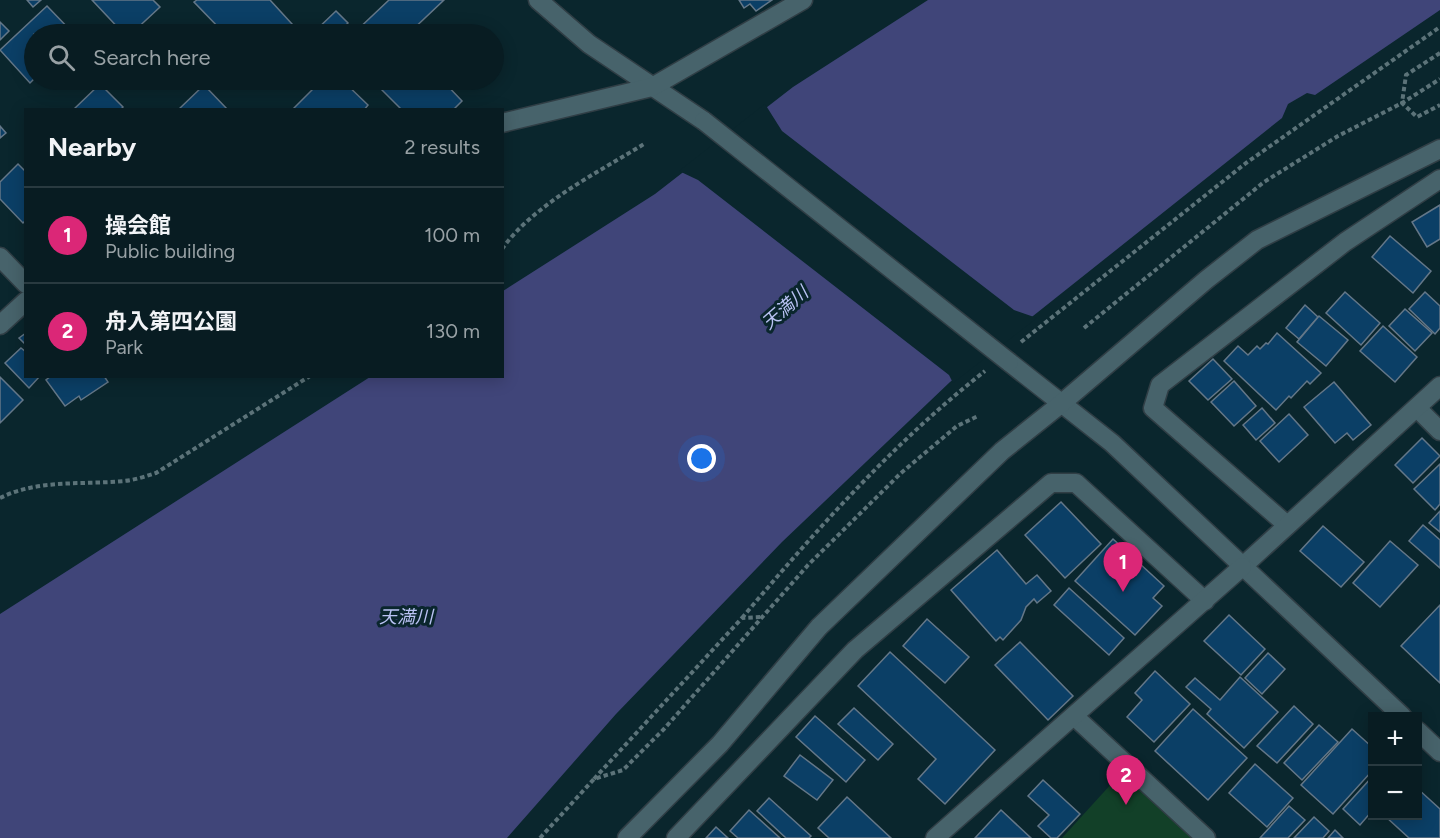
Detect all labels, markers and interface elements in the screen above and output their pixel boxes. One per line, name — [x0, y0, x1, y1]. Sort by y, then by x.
search box — [24, 24, 504, 90]
icon: search — [45, 41, 78, 74]
text: Search here — [93, 44, 211, 71]
text: Nearby — [48, 131, 136, 163]
text: 2 results — [404, 135, 480, 159]
text: 操会館 — [105, 212, 171, 239]
text: 1 — [63, 223, 72, 247]
text: 100 m — [424, 223, 480, 247]
text: Public building — [105, 239, 235, 263]
water label: 天満川 — [757, 281, 814, 334]
text: 舟入第四公園 — [105, 308, 237, 335]
text: 2 — [62, 319, 73, 343]
text: 130 m — [426, 319, 480, 343]
text: Park — [105, 335, 143, 359]
your location — [687, 444, 716, 473]
pin: 1 — [1104, 542, 1142, 592]
water label: 天満川 — [379, 606, 435, 628]
map controls — [1368, 712, 1422, 820]
button: + — [1368, 712, 1422, 766]
pin: 2 — [1106, 756, 1146, 805]
button: − — [1368, 766, 1422, 820]

